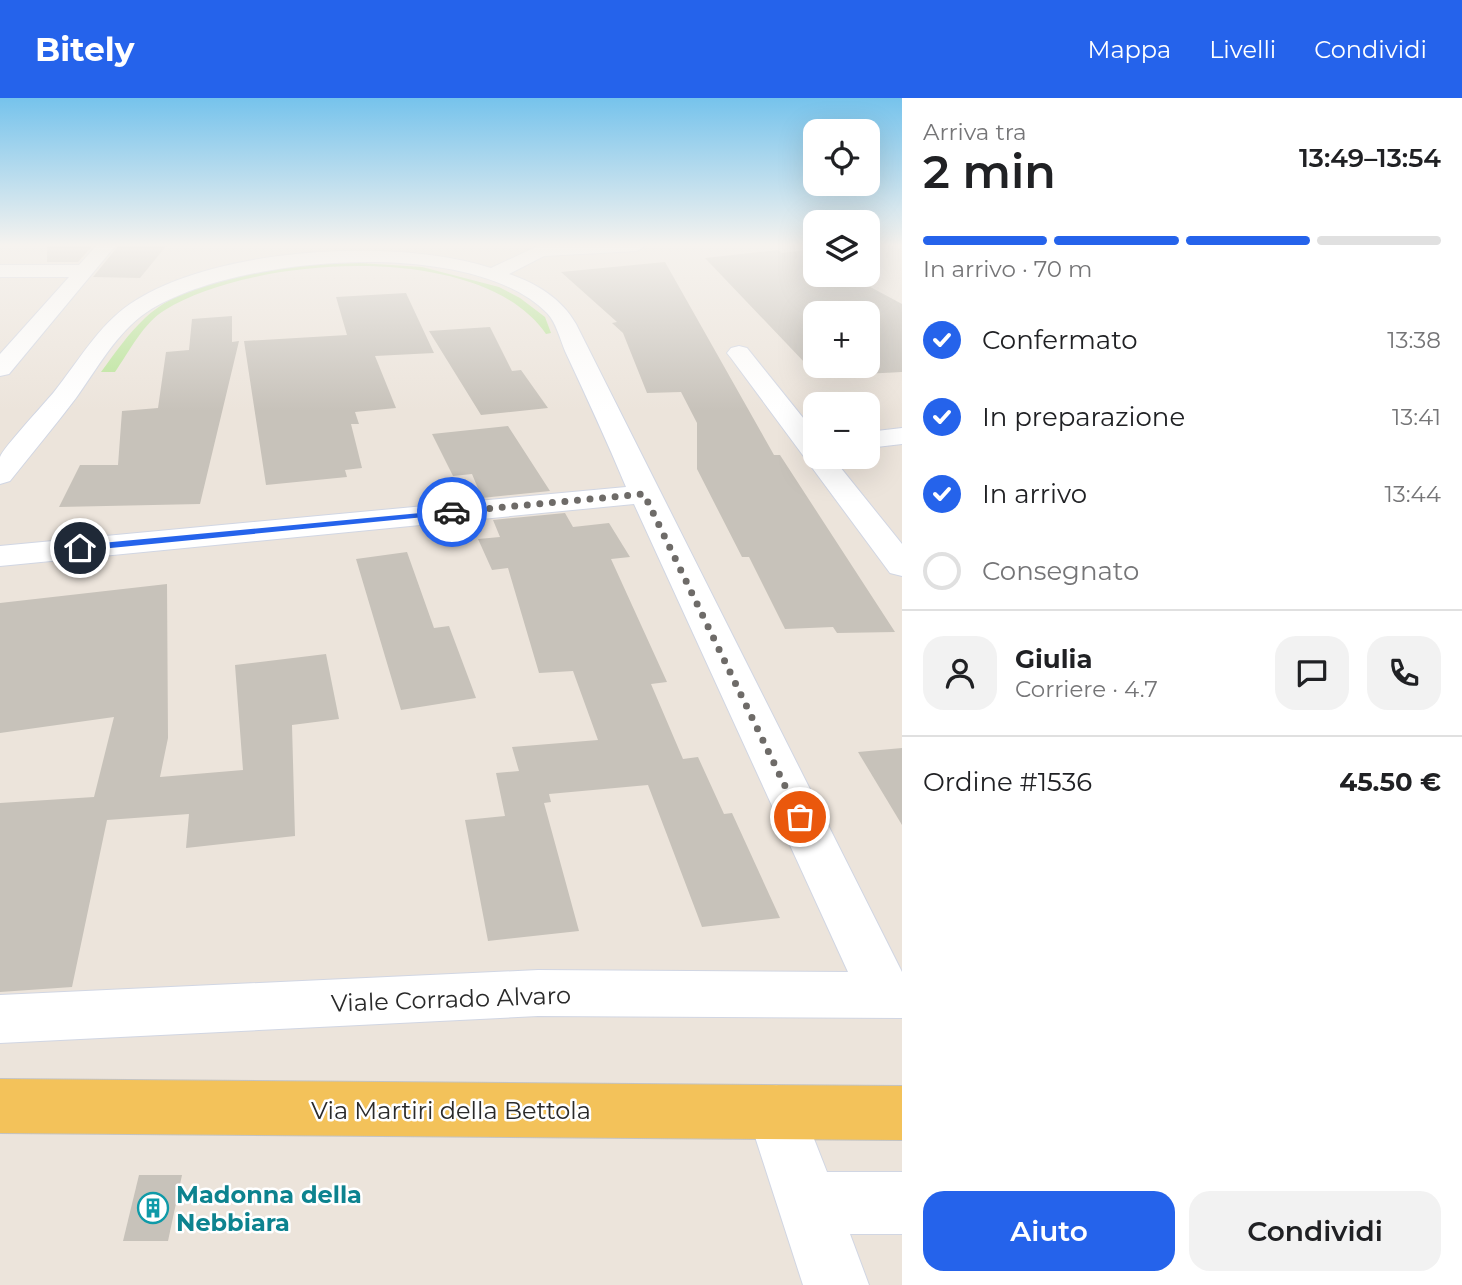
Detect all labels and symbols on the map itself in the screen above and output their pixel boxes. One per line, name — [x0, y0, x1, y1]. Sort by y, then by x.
courier — [417, 477, 487, 547]
pin — [50, 518, 110, 578]
pin — [770, 787, 830, 847]
street label: Viale Corrado Alvaro — [330, 980, 572, 1018]
street label: Via Martiri della Bettola — [311, 1096, 591, 1125]
place label: Madonna della Nebbiara — [176, 1180, 362, 1237]
building icon: Madonna della Nebbiara — [136, 1191, 170, 1225]

